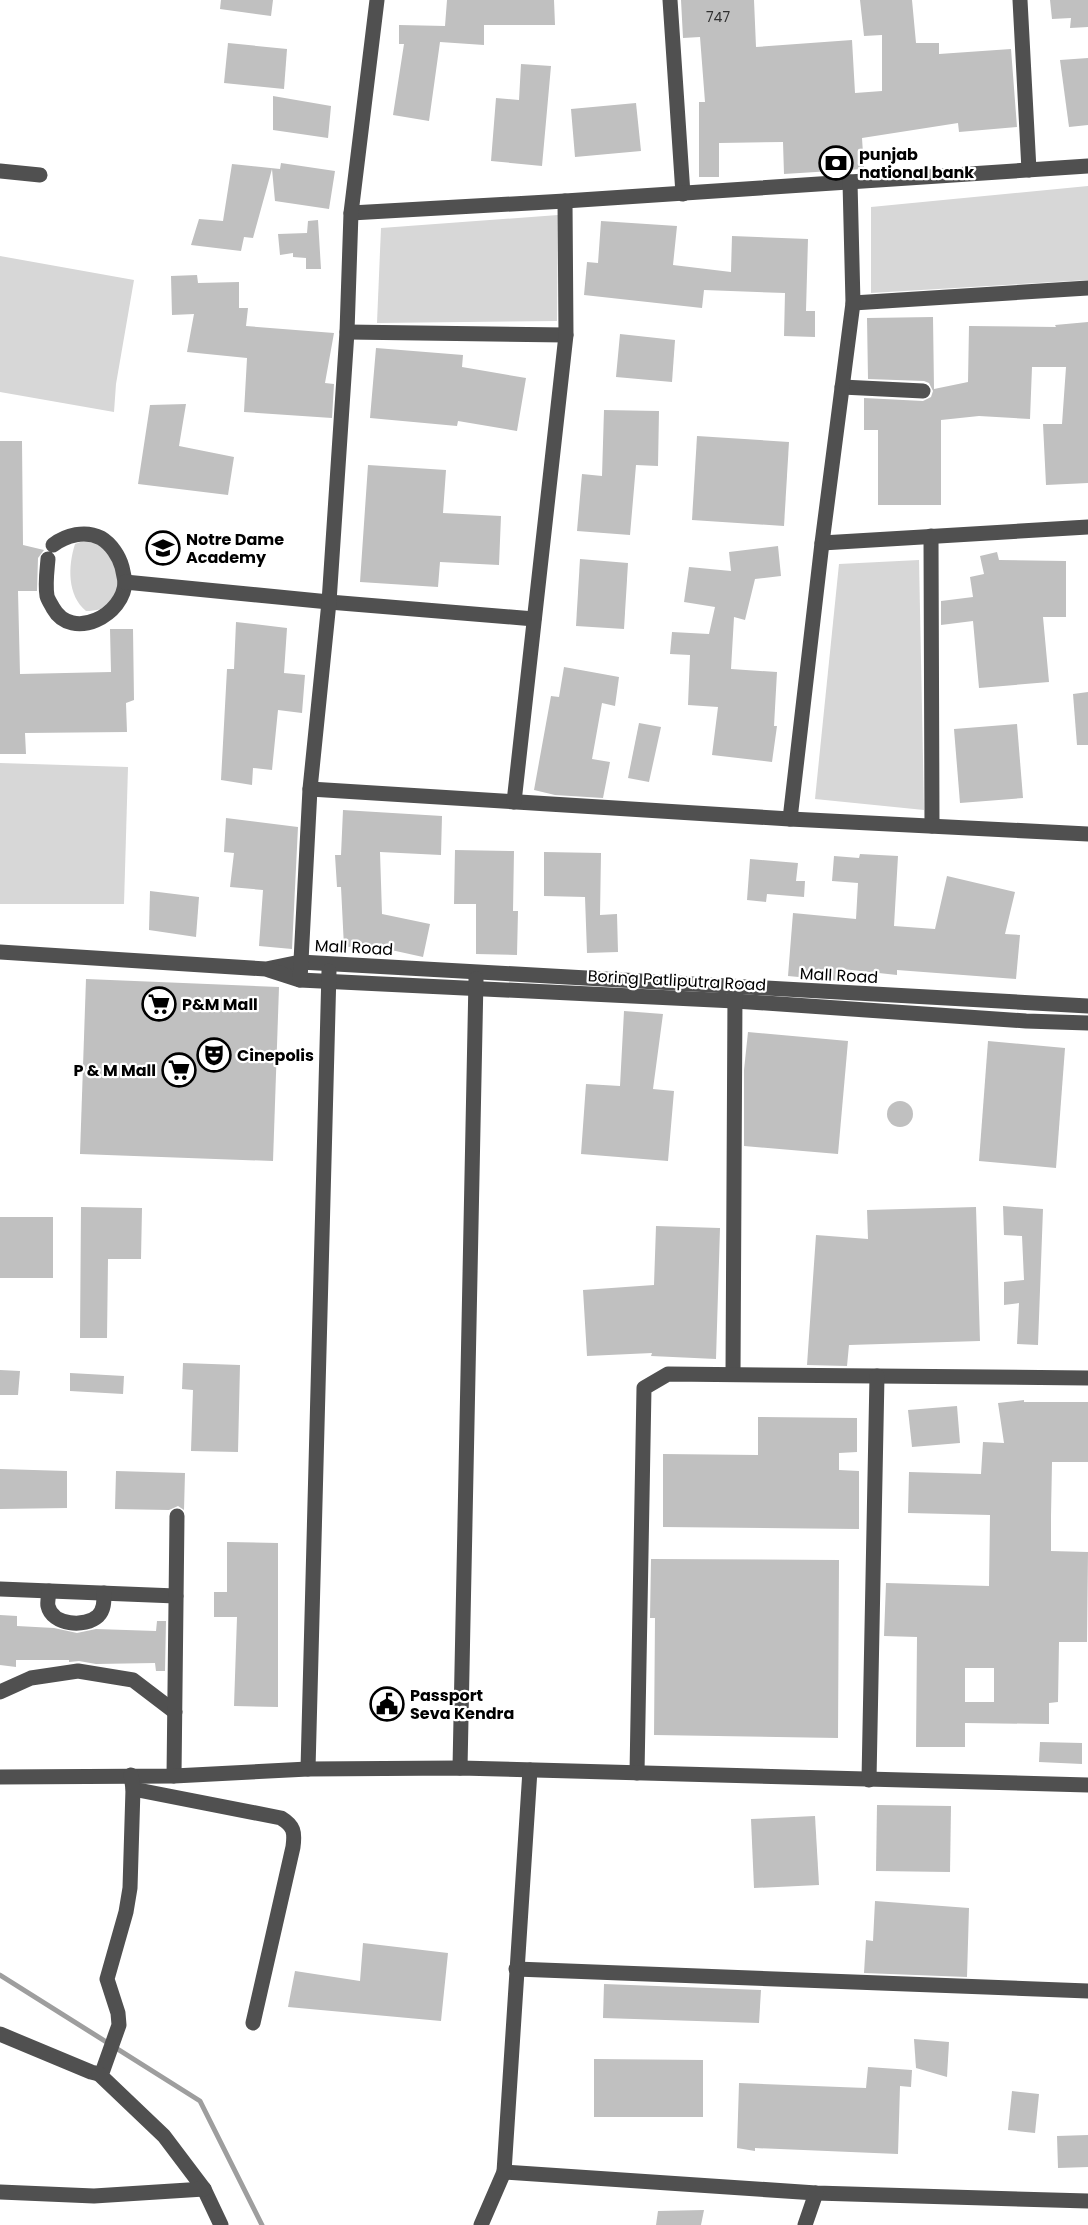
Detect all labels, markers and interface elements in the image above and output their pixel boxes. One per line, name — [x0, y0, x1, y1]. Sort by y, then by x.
house number: 747 — [706, 7, 730, 27]
place label: punjab national bank — [859, 143, 974, 184]
bank icon: punjab national bank — [818, 145, 854, 181]
place label: Notre Dame Academy — [186, 528, 284, 569]
school or university icon: Notre Dame Academy — [145, 530, 181, 566]
street label: Mall Road — [314, 934, 394, 961]
street label: Mall Road — [799, 962, 879, 989]
street label: Boring Patliputra Road — [587, 964, 767, 997]
supermarket icon: P&M Mall — [141, 986, 177, 1022]
place label: P&M Mall — [182, 993, 258, 1016]
theatre icon: Cinepolis — [196, 1037, 232, 1073]
place label: Cinepolis — [237, 1044, 314, 1067]
supermarket icon: P & M Mall — [161, 1052, 197, 1088]
place label: P & M Mall — [73, 1059, 156, 1082]
place label: Passport Seva Kendra — [410, 1684, 514, 1725]
public building icon: Passport Seva Kendra — [369, 1686, 405, 1722]

